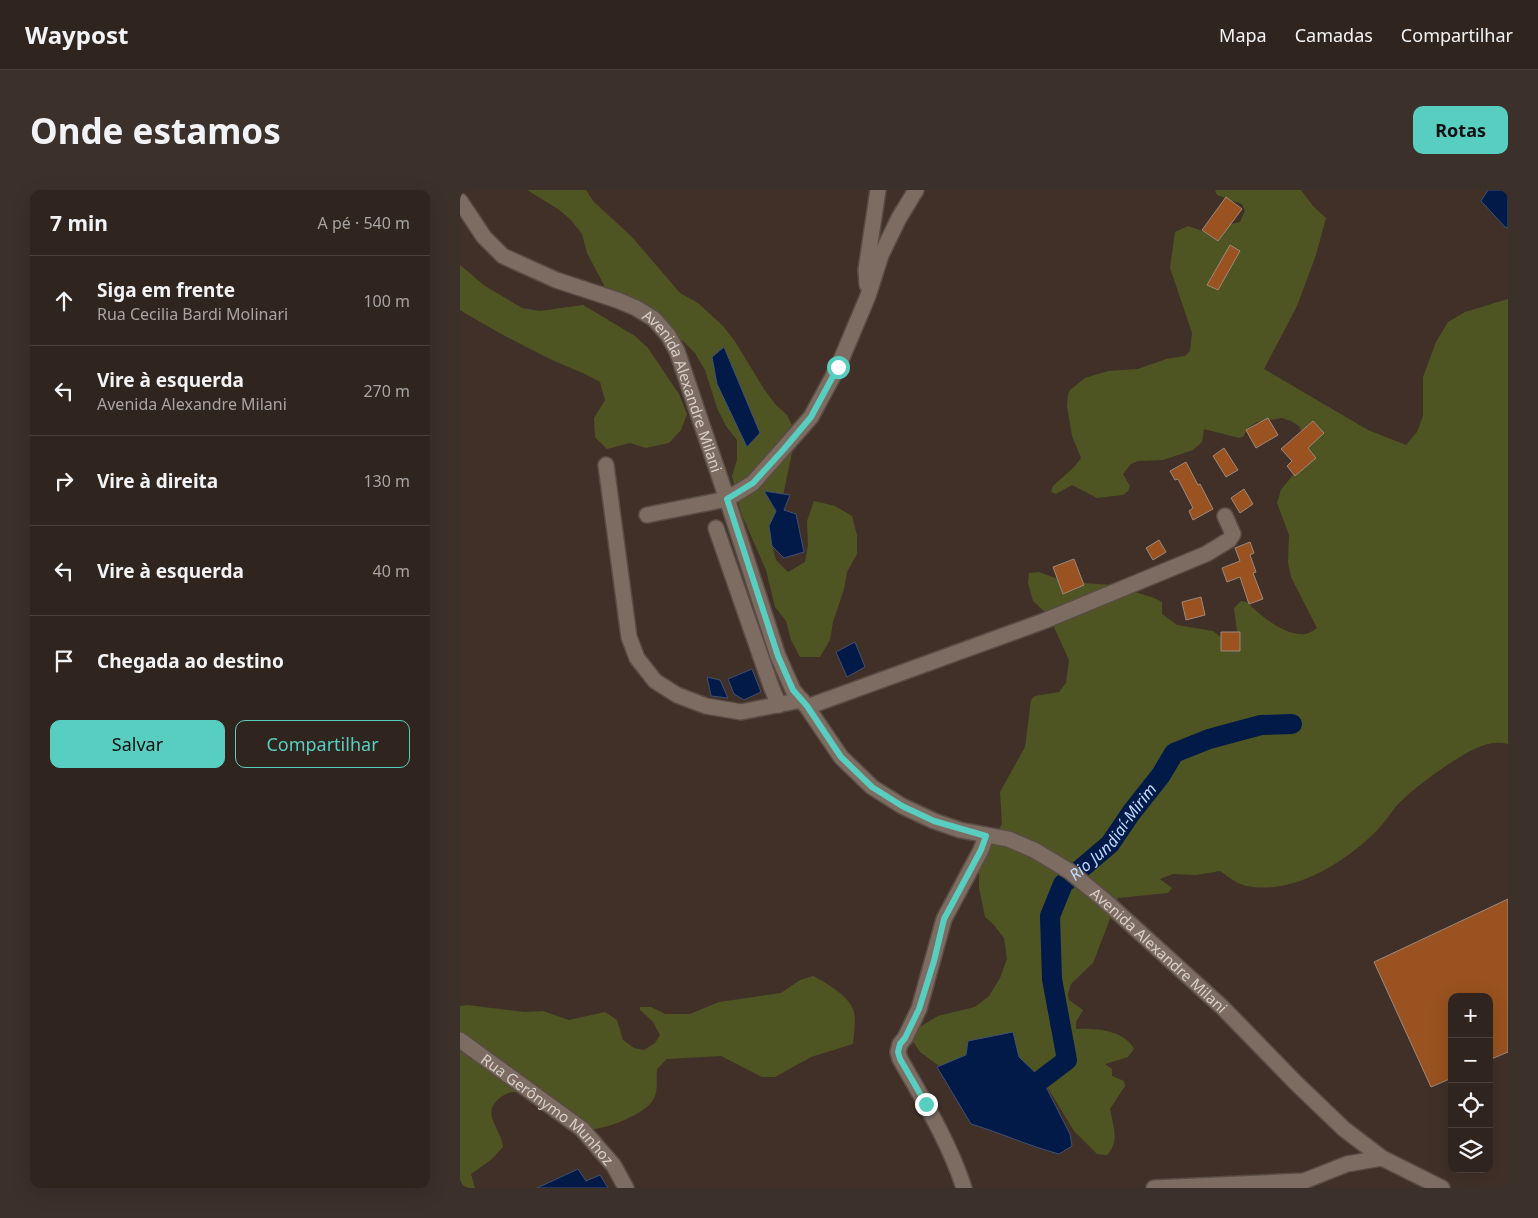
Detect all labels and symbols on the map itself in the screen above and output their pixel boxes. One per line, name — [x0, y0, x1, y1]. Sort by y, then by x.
street label: Avenida Alexandre Milani — [639, 305, 727, 475]
route start — [827, 356, 850, 379]
water label: Rio Jundiaí-Mirim — [1064, 779, 1161, 885]
street label: Avenida Alexandre Milani — [1086, 883, 1232, 1017]
street label: Rua Gerônymo Munhoz — [477, 1049, 619, 1169]
route end — [915, 1093, 938, 1116]

